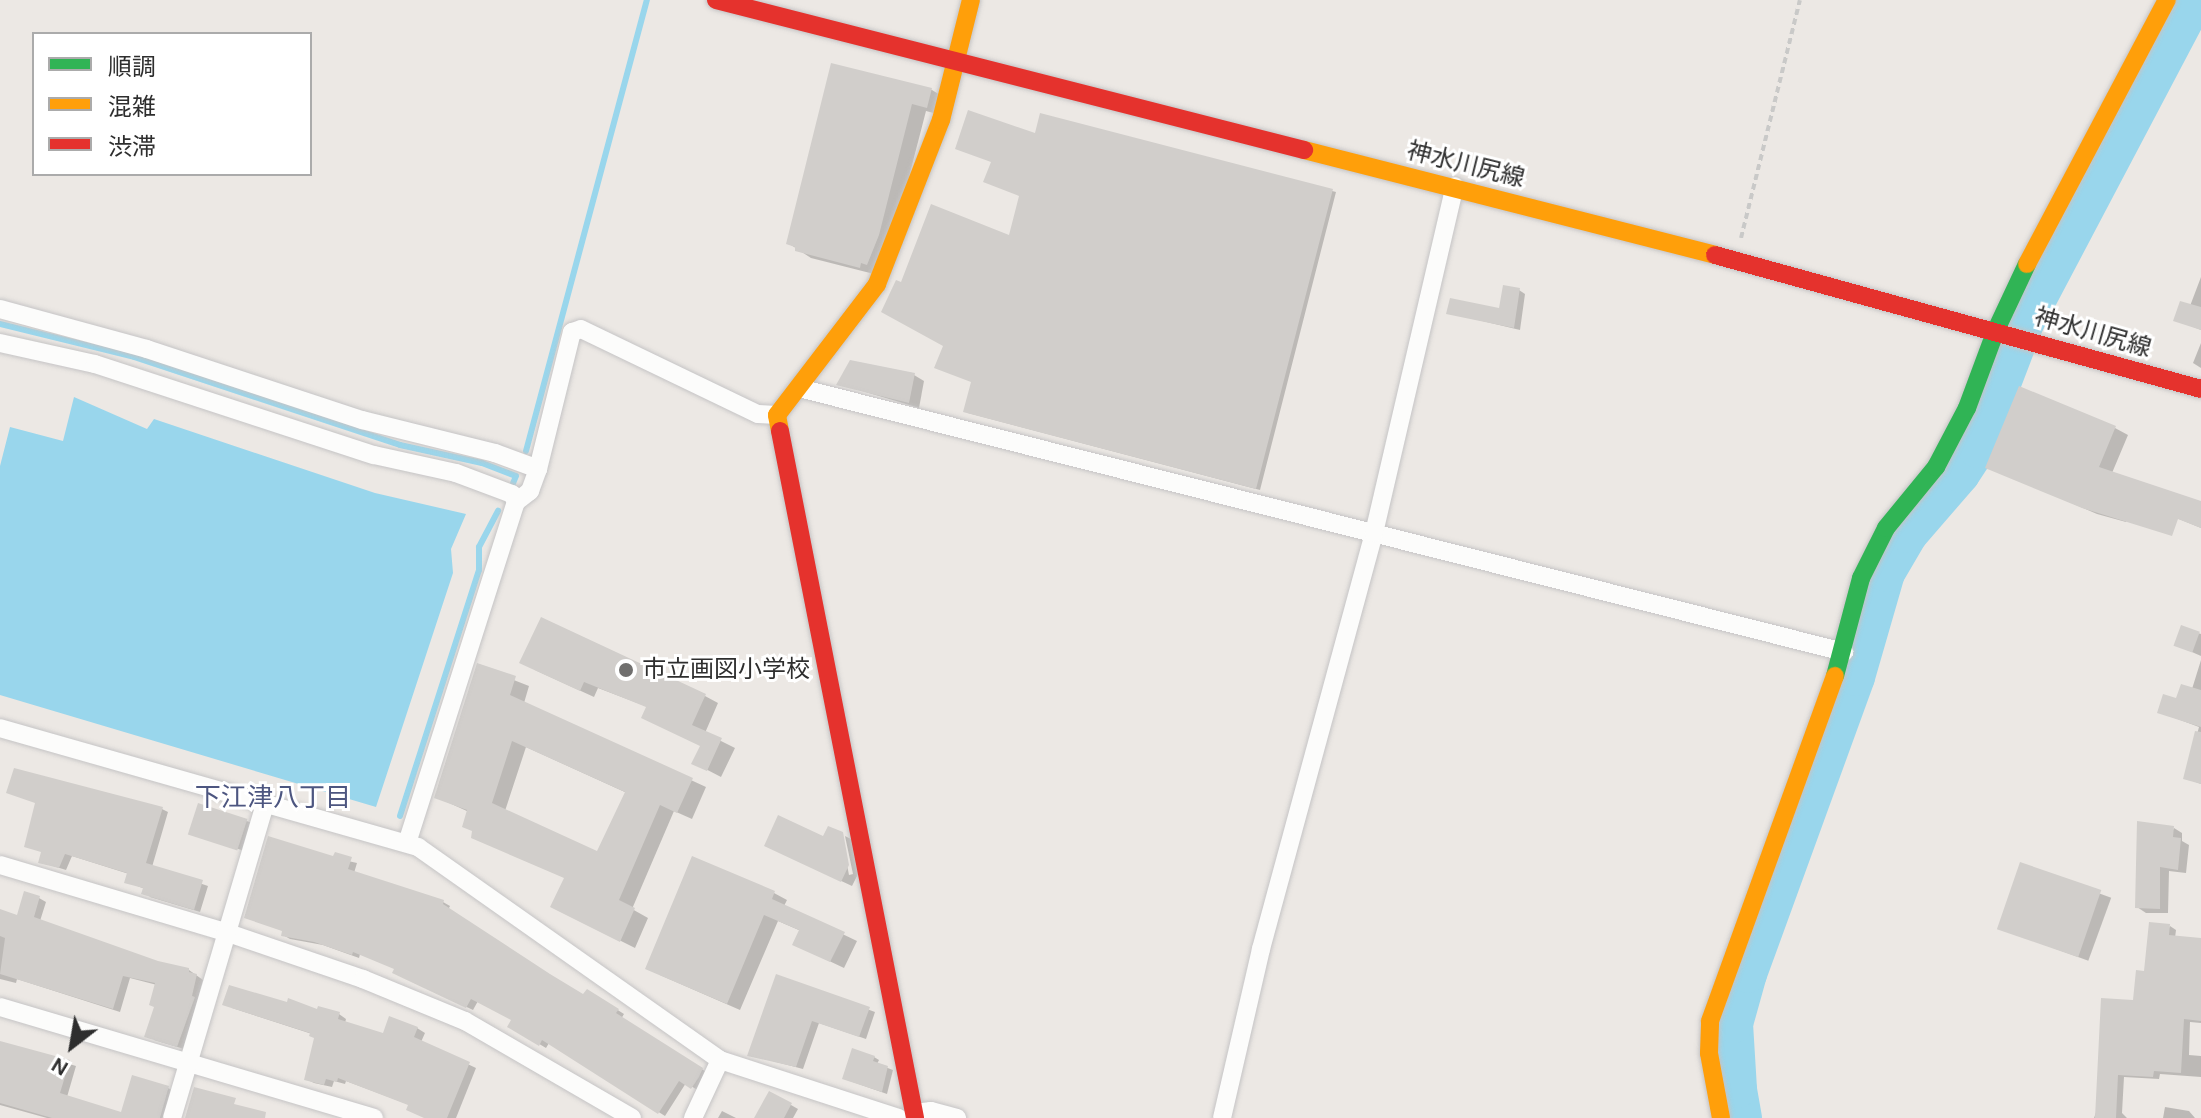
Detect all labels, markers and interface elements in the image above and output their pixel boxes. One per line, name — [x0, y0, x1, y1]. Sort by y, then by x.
legend — [32, 32, 312, 176]
text: 順調 — [108, 53, 156, 81]
text: 混雑 — [108, 93, 156, 121]
text: 渋滞 — [108, 133, 156, 161]
street label: 神水川尻線 — [1404, 137, 1528, 193]
street label: 神水川尻線 — [2031, 303, 2155, 363]
place label: 市立画図小学校 — [642, 656, 810, 684]
marker: 市立画図小学校 — [617, 661, 635, 679]
district label: 下江津八丁目 — [195, 782, 351, 814]
north arrow — [32, 1006, 112, 1086]
text: N — [46, 1051, 73, 1082]

